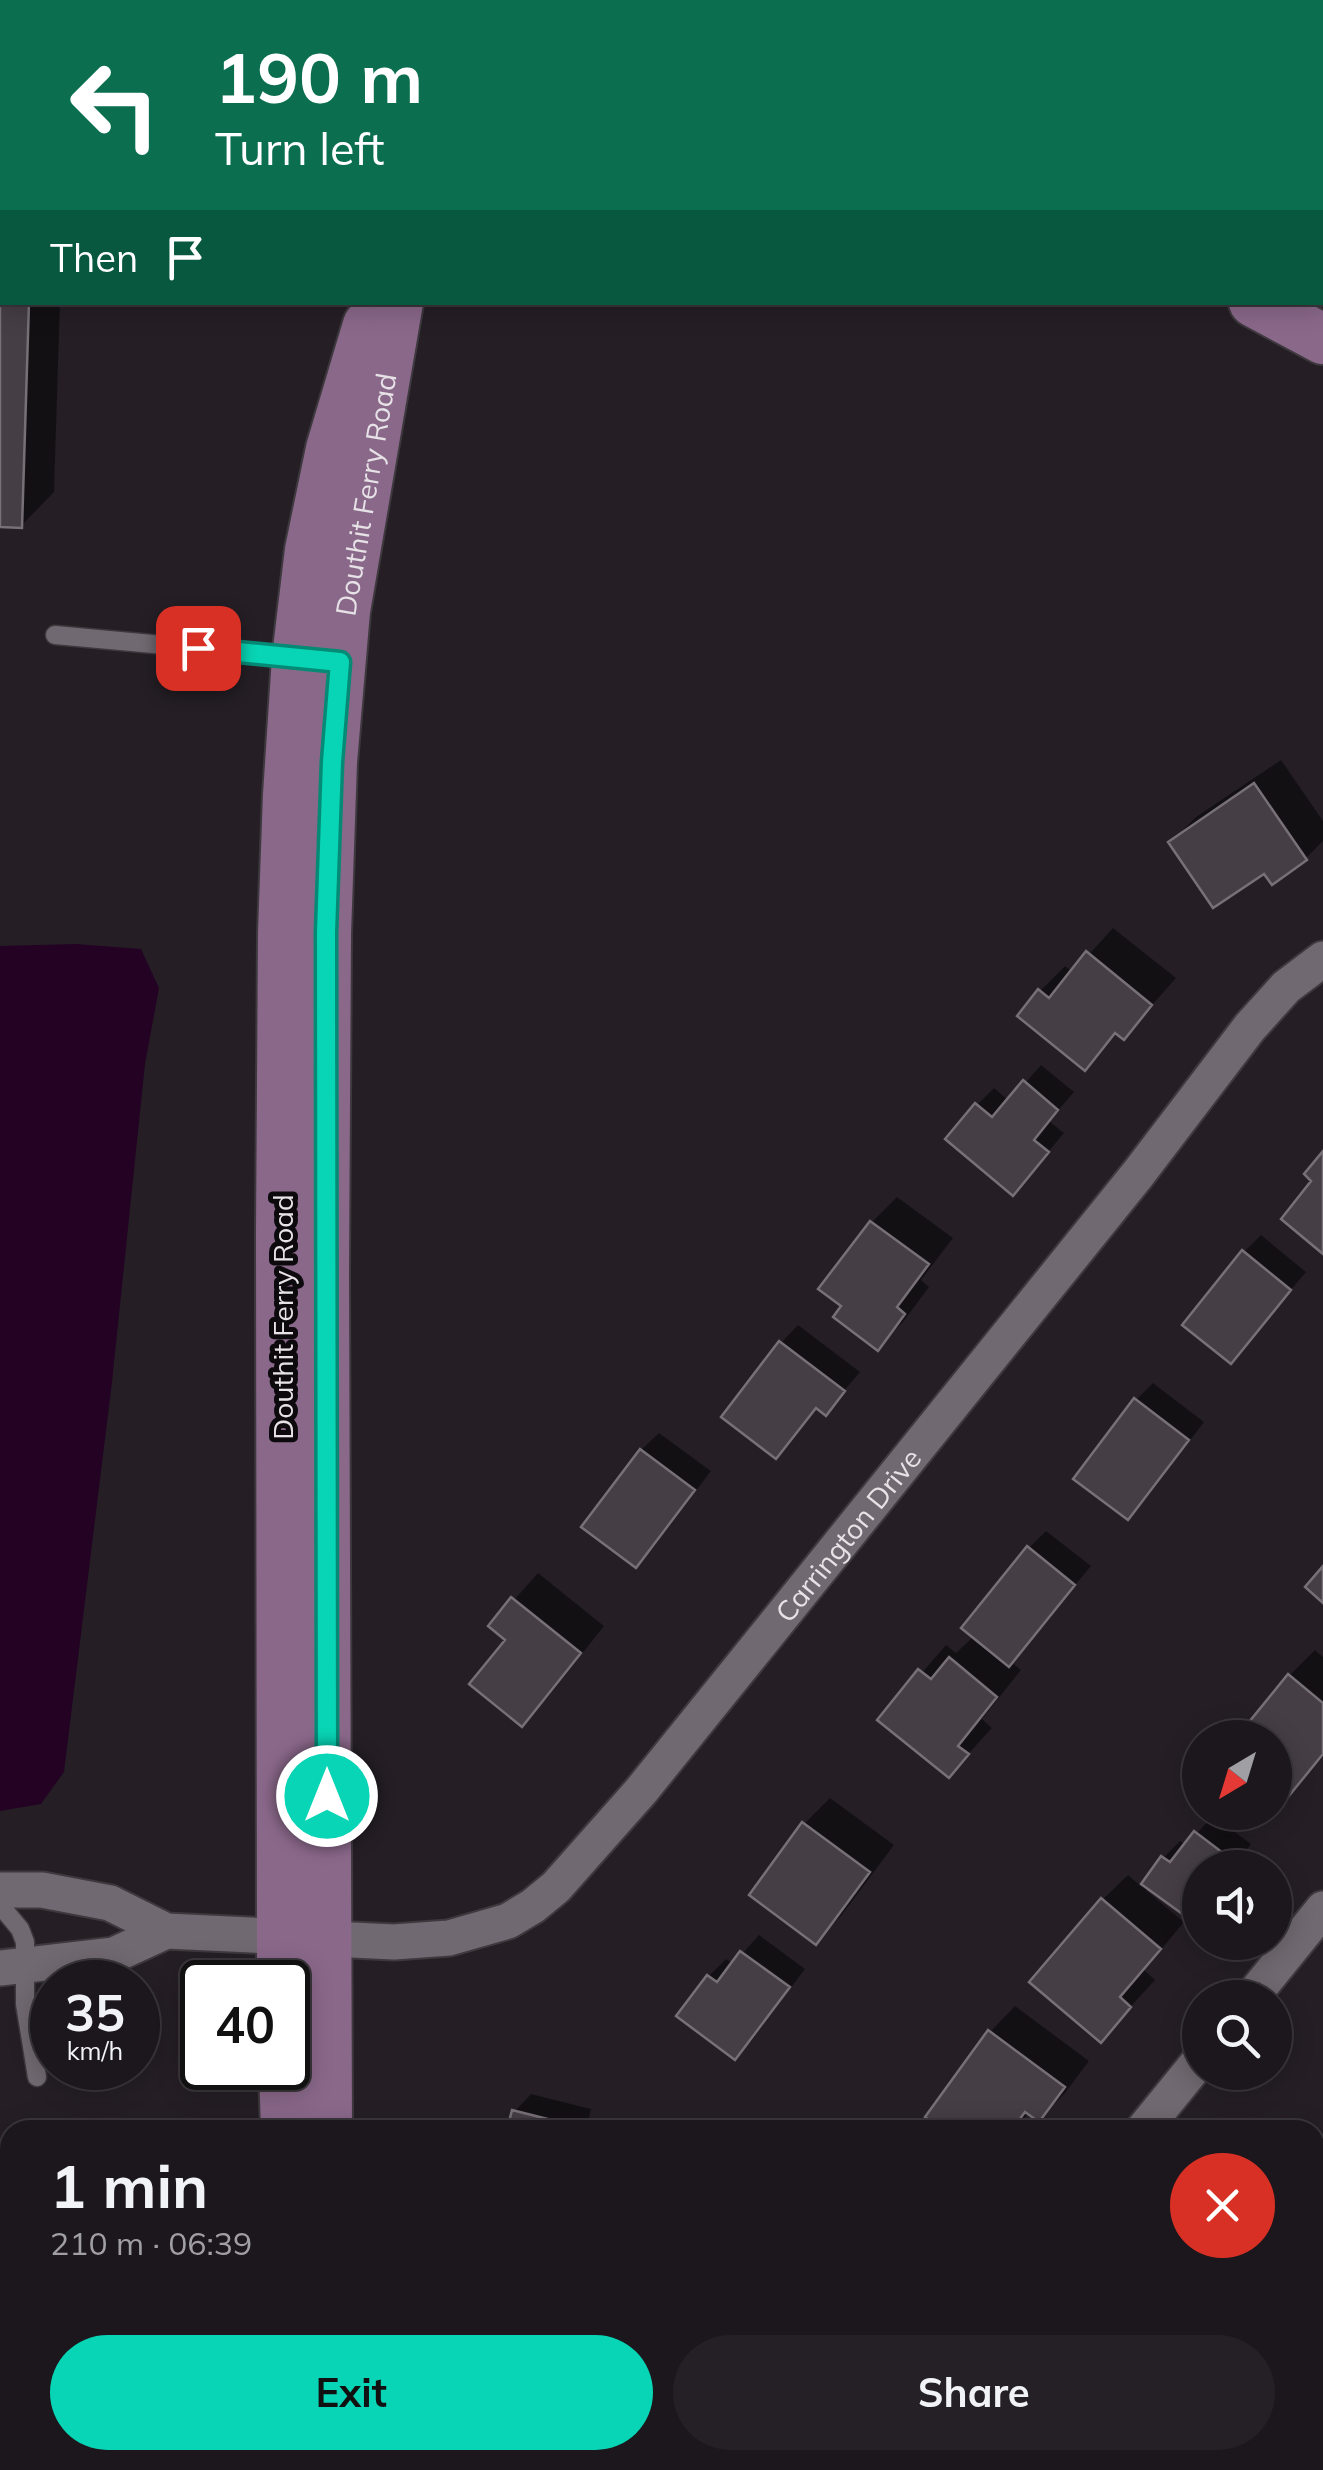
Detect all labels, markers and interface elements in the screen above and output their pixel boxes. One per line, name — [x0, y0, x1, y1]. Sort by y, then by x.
text: 190 m — [215, 33, 423, 121]
icon: left — [50, 40, 180, 170]
text: Turn left — [215, 120, 384, 176]
icon: arrive — [158, 230, 213, 285]
text: Then — [50, 234, 138, 282]
street label: Douthit Ferry Road — [327, 370, 403, 618]
pin — [156, 606, 241, 691]
icon: arrive — [171, 621, 226, 676]
street label: Douthit Ferry Road — [265, 1194, 300, 1440]
street label: Carrington Drive — [767, 1441, 928, 1629]
north arrow — [1182, 1720, 1292, 1830]
map controls — [1182, 1720, 1292, 2090]
position arrow — [275, 1744, 379, 1848]
button: sound — [1182, 1850, 1292, 1960]
speed limit sign: 40 — [180, 1960, 310, 2090]
button: search — [1182, 1980, 1292, 2090]
text: 35 — [65, 1981, 125, 2044]
text: km/h — [67, 2035, 123, 2066]
text: 1 min — [50, 2148, 208, 2223]
button: close — [1170, 2153, 1275, 2258]
text: 210 m · 06:39 — [50, 2223, 252, 2263]
button: Exit — [50, 2335, 653, 2450]
button: Share — [673, 2335, 1275, 2450]

